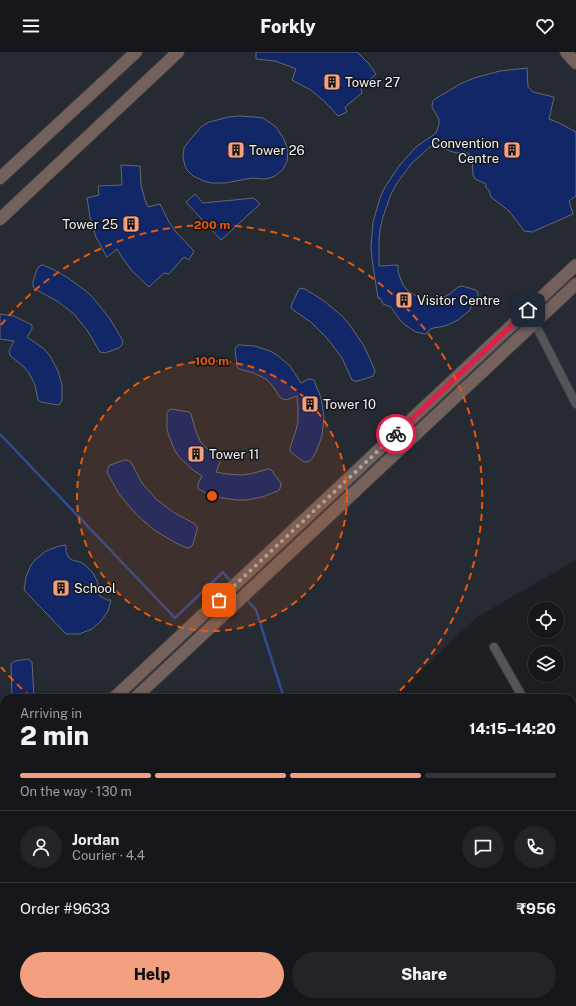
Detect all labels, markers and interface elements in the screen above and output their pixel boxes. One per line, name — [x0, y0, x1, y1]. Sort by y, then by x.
icon: menu — [20, 15, 42, 37]
icon: heart — [534, 15, 556, 37]
text: Forkly — [260, 16, 316, 37]
building icon: Tower 27 — [322, 72, 342, 92]
place label: Tower 27 — [345, 75, 400, 90]
place label: Convention Centre — [431, 136, 499, 166]
building icon: Tower 26 — [226, 140, 246, 160]
building icon: Convention Centre — [502, 140, 522, 160]
place label: Tower 26 — [249, 143, 305, 158]
building icon: Tower 25 — [121, 214, 141, 234]
place label: Tower 25 — [62, 217, 118, 232]
text: 200 m — [194, 218, 230, 232]
building icon: Visitor Centre — [394, 290, 414, 310]
place label: Visitor Centre — [417, 293, 500, 308]
pin — [511, 293, 545, 327]
icon: home — [517, 299, 539, 321]
text: 100 m — [195, 354, 229, 368]
building icon: Tower 10 — [300, 394, 320, 414]
place label: Tower 10 — [323, 397, 376, 412]
courier — [376, 414, 416, 454]
icon: bike — [385, 423, 407, 445]
building icon: Tower 11 — [186, 444, 206, 464]
place label: Tower 11 — [209, 447, 259, 462]
centre of rings — [205, 489, 219, 503]
building icon: School — [51, 578, 71, 598]
place label: School — [74, 581, 116, 596]
pin — [202, 583, 236, 617]
icon: bag — [208, 589, 230, 611]
map controls — [528, 602, 564, 682]
button: locate — [528, 602, 564, 638]
button: layers — [528, 646, 564, 682]
text: Arriving in — [20, 706, 82, 721]
text: 2 min — [20, 720, 89, 751]
text: 14:15–14:20 — [469, 720, 556, 737]
text: On the way · 130 m — [20, 784, 132, 799]
button: person — [20, 826, 62, 868]
button: chat — [462, 826, 504, 868]
button: phone — [514, 826, 556, 868]
text: Jordan — [72, 831, 119, 848]
text: Courier · 4.4 — [72, 848, 145, 863]
text: Order #9633 — [20, 900, 110, 917]
text: ₹956 — [516, 900, 556, 917]
button: Help — [20, 952, 284, 998]
button: Share — [292, 952, 556, 998]

